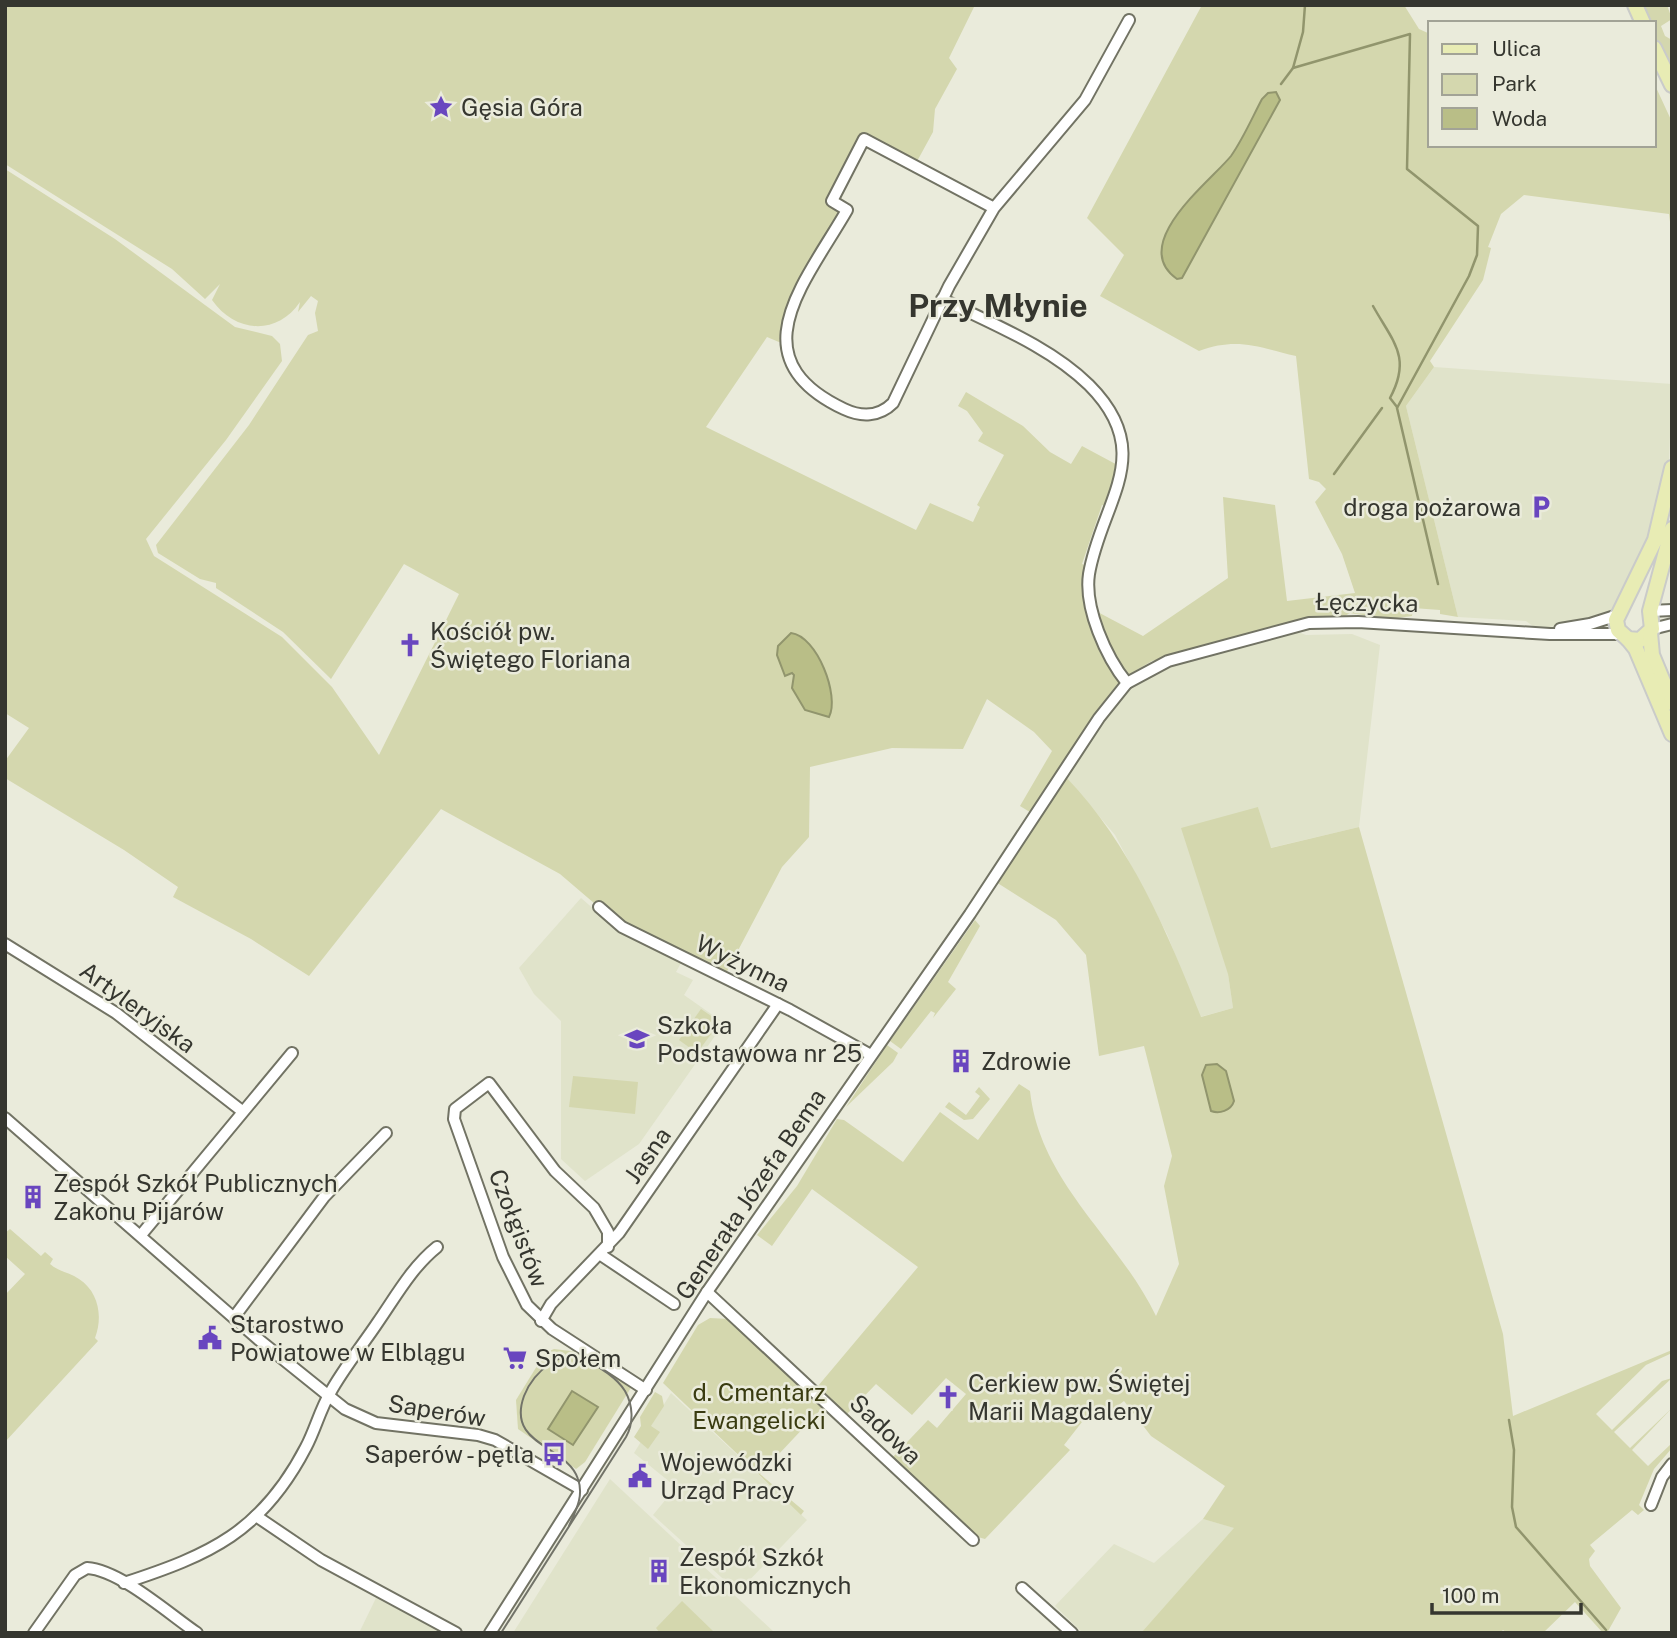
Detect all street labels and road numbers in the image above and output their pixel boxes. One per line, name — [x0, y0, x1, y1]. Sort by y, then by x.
street label: Łęczycka — [1315, 587, 1419, 617]
street label: Wyżynna — [692, 928, 794, 998]
street label: Artyleryjska — [75, 956, 201, 1058]
street label: Generała Józefa Bema — [669, 1083, 831, 1305]
street label: Jasna — [618, 1122, 676, 1188]
street label: Czołgistów — [484, 1165, 554, 1291]
street label: Saperów — [386, 1388, 488, 1432]
street label: Sadowa — [844, 1388, 928, 1470]

